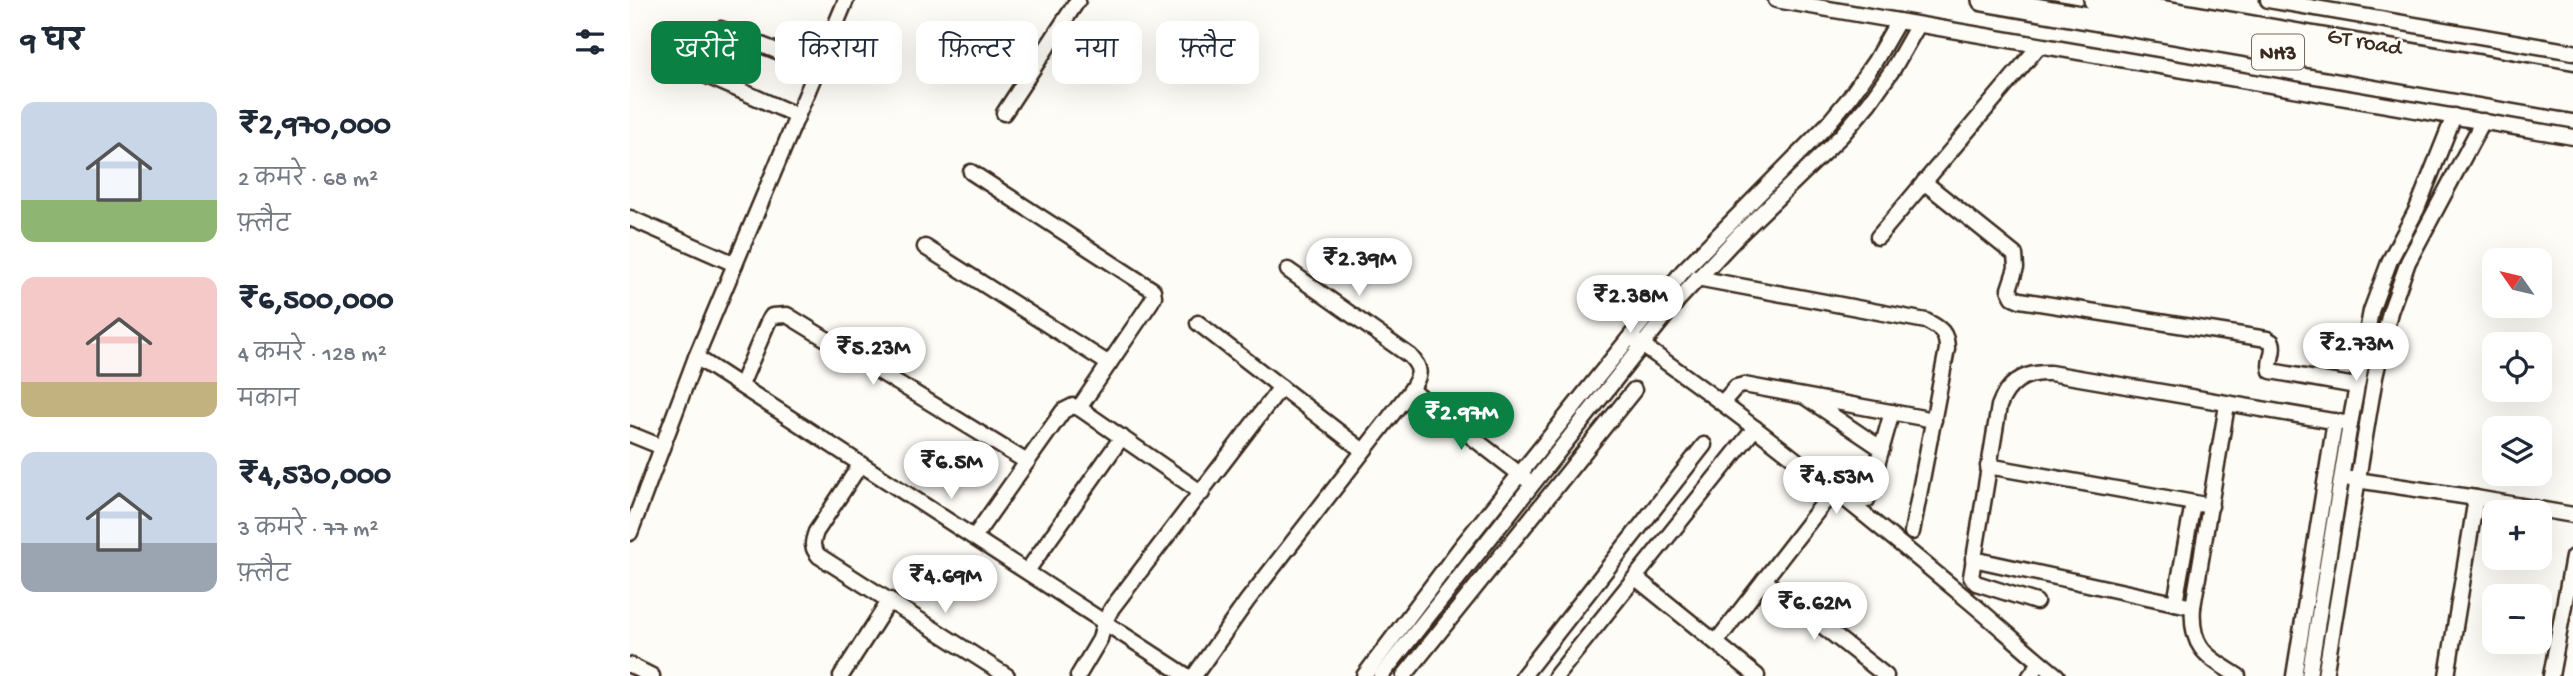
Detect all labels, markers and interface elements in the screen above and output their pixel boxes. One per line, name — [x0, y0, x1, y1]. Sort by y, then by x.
chip: खरीदें — [651, 21, 761, 84]
chip: किराया — [775, 21, 902, 84]
chip: फ़िल्टर — [916, 21, 1038, 84]
chip: नया — [1052, 21, 1142, 84]
chip: फ़्लैट — [1156, 21, 1259, 84]
icon: filters — [571, 23, 609, 61]
street label: GT road — [2325, 24, 2405, 64]
text: 9 घर — [21, 27, 83, 62]
road number: NH3 — [2252, 34, 2304, 70]
text: ₹2,970,000 — [238, 110, 391, 145]
icon: home — [77, 130, 161, 214]
text: 2 कमरे · 68 m² — [238, 167, 378, 194]
text: फ़्लैट — [238, 213, 290, 240]
pin: ₹2.39M — [1302, 238, 1416, 298]
text: ₹2.39M — [1322, 247, 1396, 274]
north arrow — [2482, 248, 2552, 318]
map controls — [2482, 248, 2552, 654]
pin: ₹2.38M — [1573, 276, 1687, 335]
text: ₹2.38M — [1593, 284, 1667, 311]
text: ₹6,500,000 — [238, 285, 394, 320]
icon: home — [77, 305, 161, 389]
pin: ₹2.73M — [2299, 324, 2413, 383]
pin: ₹5.23M — [816, 328, 930, 387]
text: ₹2.73M — [2319, 332, 2393, 359]
button: locate — [2482, 332, 2552, 402]
text: ₹5.23M — [836, 336, 910, 363]
text: 4 कमरे · 128 m² — [238, 342, 387, 369]
text: मकान — [238, 388, 299, 415]
pin: ₹2.97M — [1404, 392, 1518, 452]
text: ₹2.97M — [1424, 401, 1498, 428]
button: layers — [2482, 416, 2552, 486]
pin: ₹6.5M — [902, 442, 1000, 501]
text: ₹6.5M — [920, 450, 982, 477]
pin: ₹4.53M — [1779, 456, 1893, 516]
text: ₹4,530,000 — [238, 460, 391, 495]
text: ₹4.53M — [1799, 465, 1873, 492]
icon: home — [77, 480, 161, 564]
button: + — [2482, 500, 2552, 570]
text: 3 कमरे · 77 m² — [238, 517, 378, 544]
pin: ₹4.69M — [888, 556, 1002, 615]
text: फ़्लैट — [238, 563, 290, 590]
text: ₹4.69M — [908, 564, 982, 591]
pin: ₹6.62M — [1757, 582, 1871, 642]
button: − — [2482, 584, 2552, 654]
text: ₹6.62M — [1777, 591, 1851, 618]

